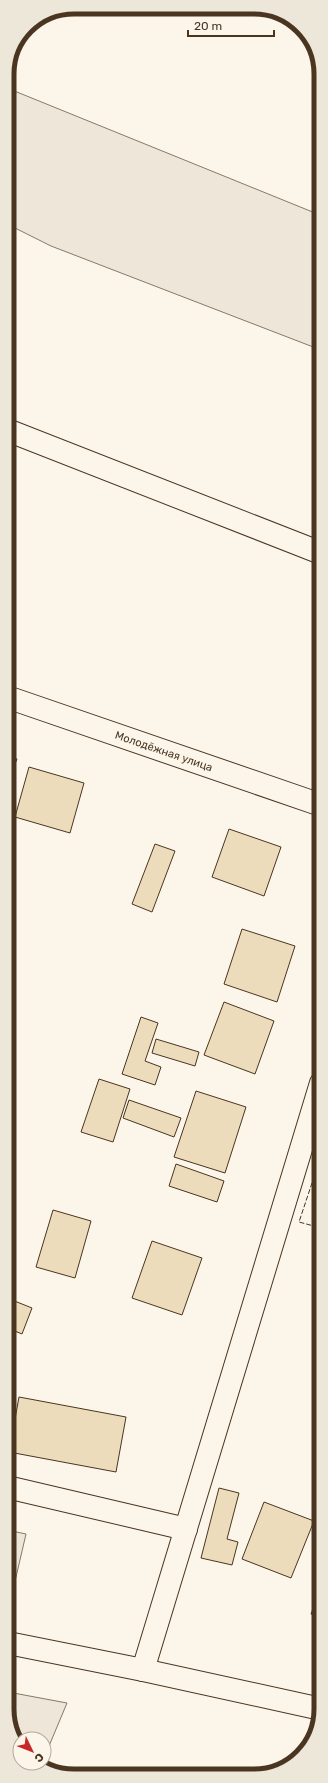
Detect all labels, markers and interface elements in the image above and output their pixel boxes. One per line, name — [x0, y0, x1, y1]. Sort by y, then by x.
scale bar — [188, 12, 274, 38]
text: 20 m — [194, 19, 222, 33]
street label: Молодёжная улица — [113, 729, 214, 774]
north arrow — [12, 1731, 52, 1771]
text: С — [31, 1750, 46, 1765]

